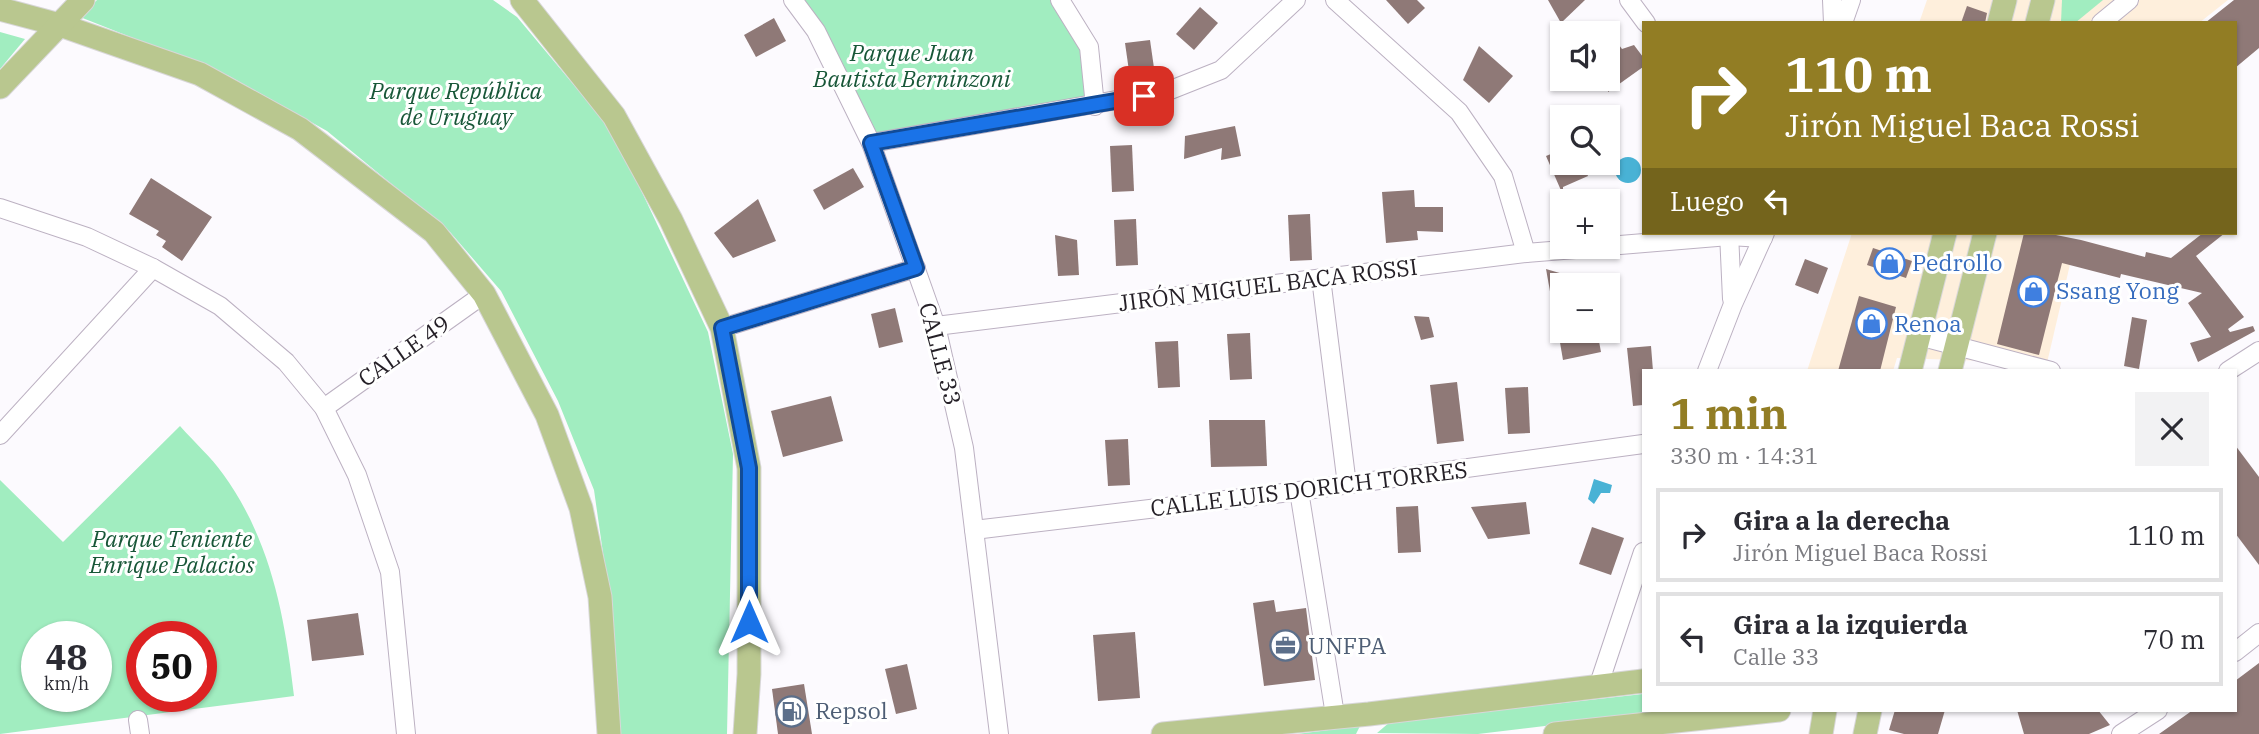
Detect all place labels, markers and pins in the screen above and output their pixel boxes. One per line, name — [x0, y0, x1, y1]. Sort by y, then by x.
pin — [1114, 66, 1174, 126]
shop icon: Pedrollo — [1872, 246, 1906, 280]
place label: Pedrollo — [1912, 247, 2002, 277]
shop icon: Ssang Yong — [2016, 274, 2050, 308]
place label: Ssang Yong — [2056, 275, 2179, 305]
shop icon: Renoa — [1854, 307, 1888, 341]
place label: Renoa — [1894, 308, 1962, 338]
office icon: UNFPA — [1268, 629, 1302, 663]
place label: UNFPA — [1308, 630, 1387, 660]
fuel station icon: Repsol — [775, 694, 809, 728]
place label: Repsol — [815, 695, 888, 725]

